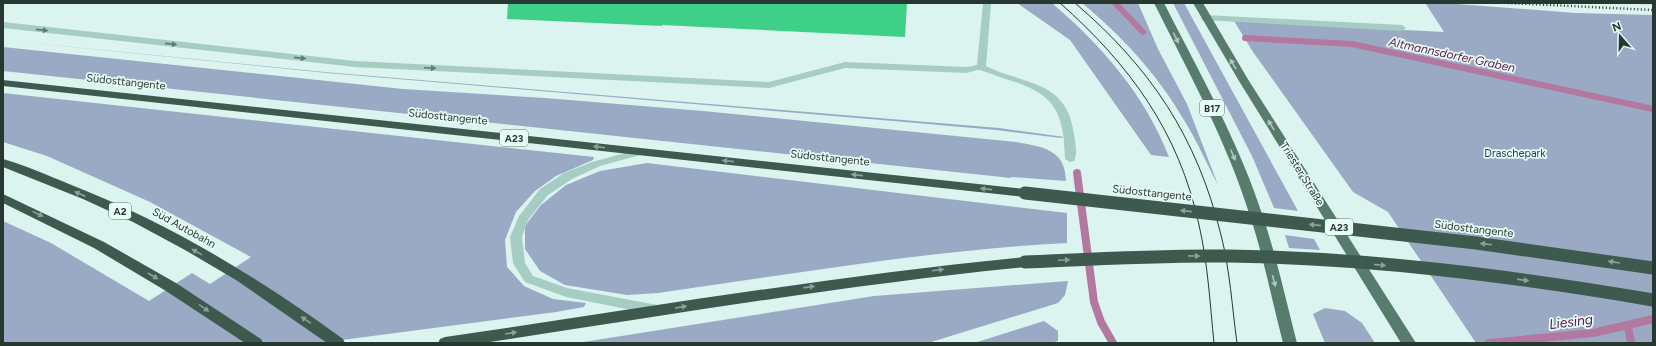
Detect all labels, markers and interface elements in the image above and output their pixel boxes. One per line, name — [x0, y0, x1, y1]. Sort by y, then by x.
north arrow — [1600, 16, 1640, 56]
text: N — [1611, 20, 1623, 35]
one-way arrow — [36, 26, 48, 33]
one-way arrow — [1173, 32, 1180, 44]
water label: Altmannsdorfer Graben — [1387, 35, 1517, 75]
one-way arrow — [165, 41, 177, 47]
one-way arrow — [294, 55, 306, 62]
one-way arrow — [1230, 58, 1237, 70]
one-way arrow — [424, 64, 436, 71]
street label: Südosttangente — [86, 71, 166, 93]
road number: B17 — [1200, 100, 1224, 116]
street label: Südosttangente — [408, 106, 488, 128]
one-way arrow — [1268, 119, 1275, 131]
road number: A23 — [500, 130, 528, 146]
street label: Triester Straße — [1277, 140, 1327, 208]
one-way arrow — [593, 144, 605, 151]
street label: Südosttangente — [790, 147, 870, 169]
park label: Draschepark — [1484, 147, 1546, 160]
one-way arrow — [1230, 149, 1236, 161]
one-way arrow — [722, 158, 734, 165]
one-way arrow — [851, 172, 863, 179]
street label: Südosttangente — [1112, 182, 1192, 204]
one-way arrow — [980, 186, 992, 193]
one-way arrow — [75, 191, 86, 197]
road number: A2 — [109, 203, 131, 219]
street label: Süd Autobahn — [150, 205, 218, 251]
one-way arrow — [1179, 208, 1192, 214]
one-way arrow — [33, 211, 44, 217]
street label: Südosttangente — [1434, 218, 1514, 240]
road number: A23 — [1325, 219, 1353, 235]
one-way arrow — [1309, 221, 1321, 228]
one-way arrow — [1480, 241, 1492, 247]
one-way arrow — [191, 248, 203, 255]
one-way arrow — [1188, 253, 1200, 260]
one-way arrow — [1058, 257, 1071, 263]
one-way arrow — [1608, 259, 1621, 265]
one-way arrow — [1374, 261, 1386, 268]
one-way arrow — [932, 267, 944, 273]
one-way arrow — [147, 272, 159, 279]
one-way arrow — [1271, 276, 1277, 288]
one-way arrow — [1517, 277, 1529, 283]
one-way arrow — [803, 284, 816, 290]
one-way arrow — [675, 303, 687, 309]
one-way arrow — [199, 304, 209, 312]
water label: Liesing — [1548, 311, 1594, 333]
one-way arrow — [301, 316, 312, 324]
one-way arrow — [505, 330, 517, 336]

